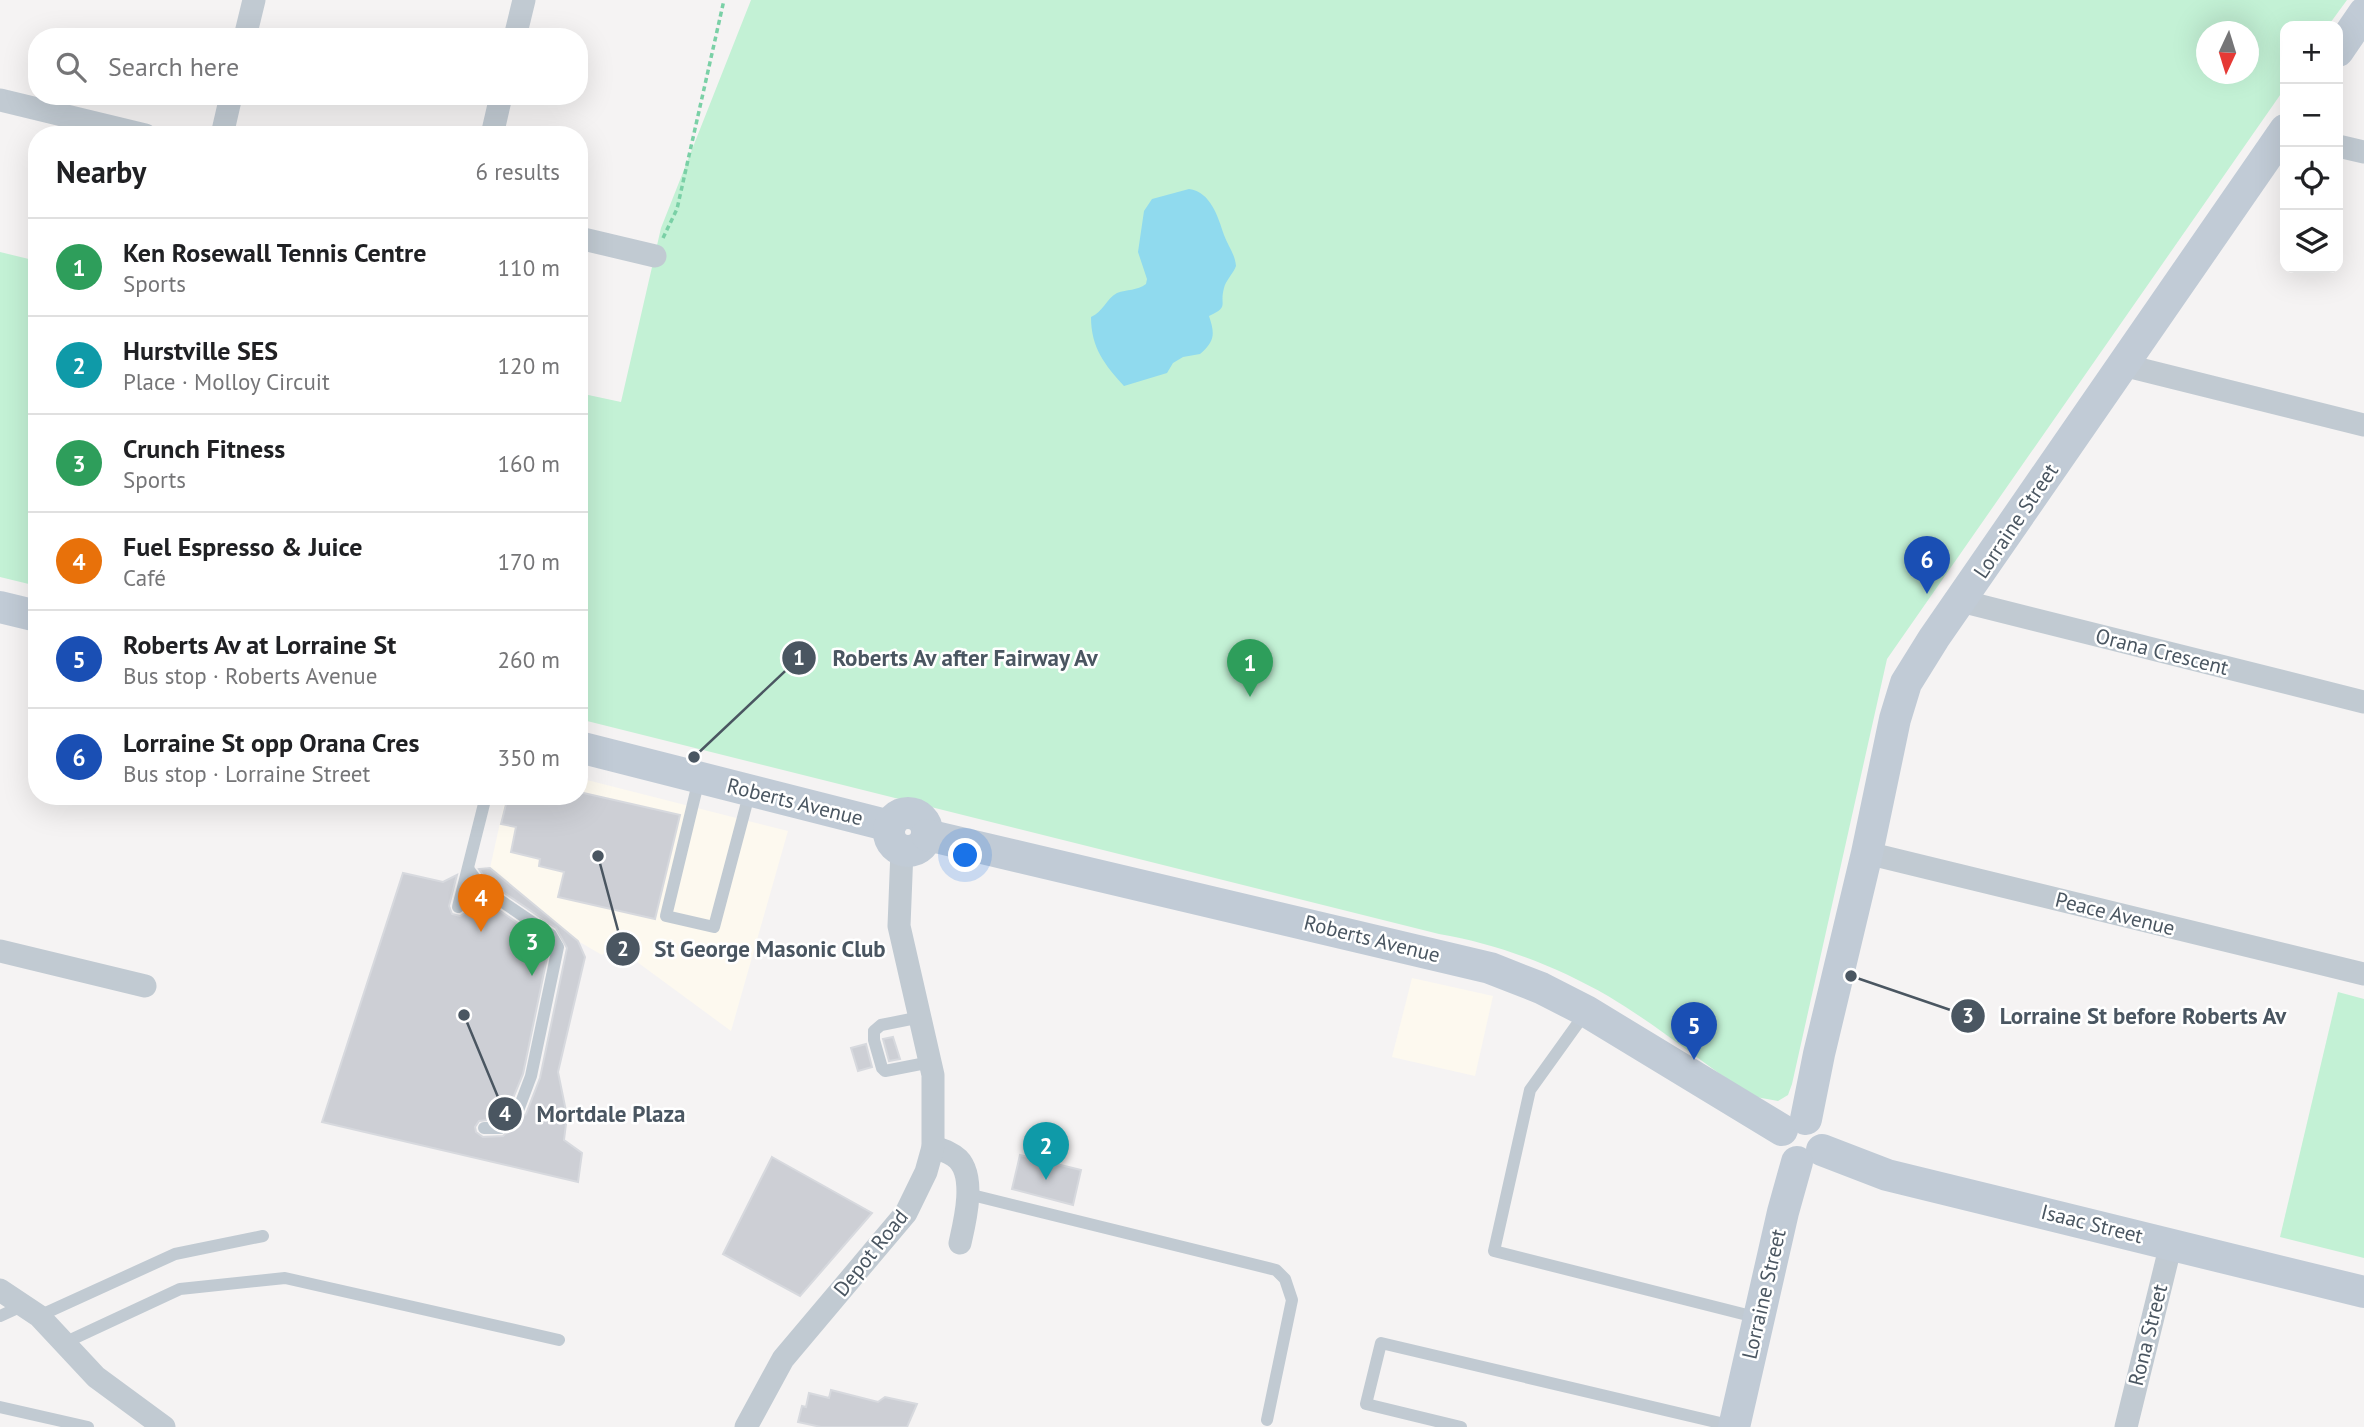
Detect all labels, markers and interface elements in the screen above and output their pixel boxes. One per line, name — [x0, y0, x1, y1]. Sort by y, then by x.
north arrow — [2196, 21, 2259, 84]
map controls — [2280, 21, 2343, 273]
button: + — [2280, 21, 2343, 84]
search box — [28, 28, 588, 105]
icon: search — [52, 48, 90, 86]
text: Search here — [108, 50, 239, 83]
button: − — [2280, 84, 2343, 147]
button: locate — [2280, 147, 2343, 210]
text: Nearby — [56, 152, 146, 191]
text: 6 results — [476, 157, 560, 186]
button: layers — [2280, 210, 2343, 273]
text: Ken Rosewall Tennis Centre — [123, 236, 426, 269]
text: 1 — [72, 253, 86, 282]
text: 110 m — [498, 253, 560, 282]
text: Sports — [123, 269, 186, 298]
text: Hurstville SES — [123, 334, 278, 367]
text: 2 — [72, 351, 86, 380]
text: 120 m — [498, 351, 560, 380]
text: Place · Molloy Circuit — [123, 367, 330, 396]
text: Crunch Fitness — [123, 432, 285, 465]
text: 3 — [72, 449, 86, 478]
text: 160 m — [498, 449, 560, 478]
street label: Lorraine Street — [1967, 458, 2064, 583]
text: Sports — [123, 465, 186, 494]
text: Fuel Espresso & Juice — [123, 530, 362, 563]
pin: 6 — [1904, 536, 1950, 594]
text: 4 — [72, 547, 86, 576]
text: 170 m — [498, 547, 560, 576]
text: Café — [123, 563, 166, 592]
street label: Orana Crescent — [2093, 622, 2231, 681]
text: Roberts Av at Lorraine St — [123, 628, 396, 661]
callout: Roberts Av after Fairway Av — [782, 636, 1113, 680]
pin: 1 — [1227, 639, 1273, 697]
text: Roberts Av after Fairway Av — [832, 643, 1099, 672]
text: 1 — [793, 644, 805, 671]
text: 5 — [72, 645, 86, 674]
text: 260 m — [498, 645, 560, 674]
text: Bus stop · Roberts Avenue — [123, 661, 377, 690]
text: Lorraine St opp Orana Cres — [123, 726, 420, 759]
text: 6 — [72, 743, 86, 772]
text: 350 m — [498, 743, 560, 772]
text: Bus stop · Lorraine Street — [123, 759, 370, 788]
street label: Roberts Avenue — [724, 772, 866, 831]
your location — [948, 838, 982, 872]
pin: 4 — [458, 874, 504, 932]
street label: Peace Avenue — [2053, 886, 2178, 941]
street label: Roberts Avenue — [1301, 909, 1443, 968]
pin: 3 — [509, 918, 555, 976]
callout: St George Masonic Club — [605, 927, 901, 971]
text: St George Masonic Club — [654, 934, 886, 963]
text: 2 — [617, 935, 629, 962]
callout: Lorraine St before Roberts Av — [1950, 994, 2301, 1038]
text: Lorraine St before Roberts Av — [2000, 1001, 2287, 1030]
pin: 5 — [1671, 1002, 1717, 1060]
text: 3 — [1962, 1002, 1974, 1029]
callout: Mortdale Plaza — [488, 1092, 700, 1136]
text: Mortdale Plaza — [537, 1099, 685, 1128]
text: 4 — [499, 1100, 511, 1127]
pin: 2 — [1023, 1122, 1069, 1180]
street label: Isaac Street — [2038, 1198, 2146, 1249]
street label: Depot Road — [827, 1204, 914, 1302]
street label: Lorraine Street — [1735, 1226, 1792, 1362]
street label: Rona Street — [2122, 1281, 2173, 1389]

